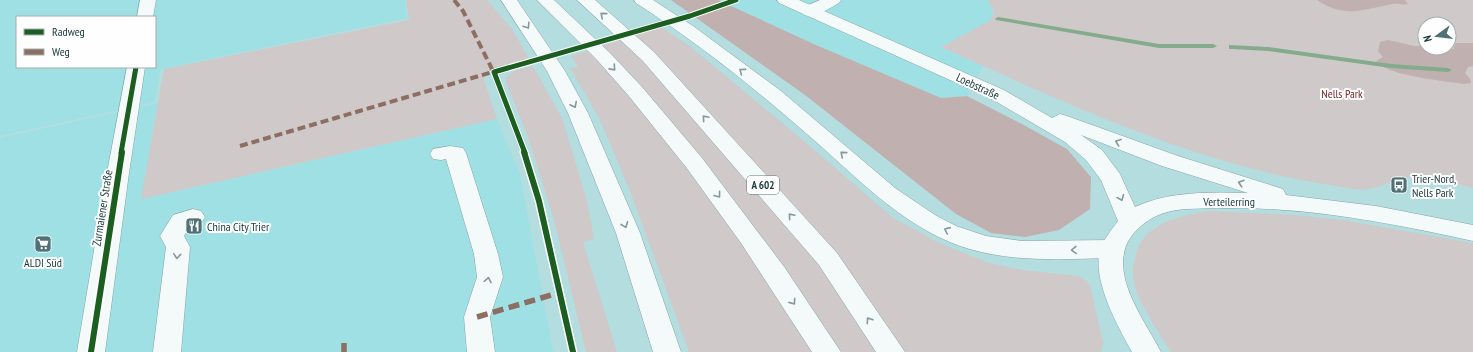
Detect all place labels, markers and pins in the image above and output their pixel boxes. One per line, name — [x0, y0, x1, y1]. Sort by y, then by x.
place label: Trier-Nord, Nells Park — [1412, 171, 1456, 200]
bus stop icon: Trier-Nord, Nells Park — [1389, 175, 1409, 195]
restaurant icon: China City Trier — [184, 216, 204, 236]
place label: China City Trier — [207, 219, 270, 234]
supermarket icon: ALDI Süd — [33, 234, 53, 254]
place label: ALDI Süd — [24, 255, 62, 270]

